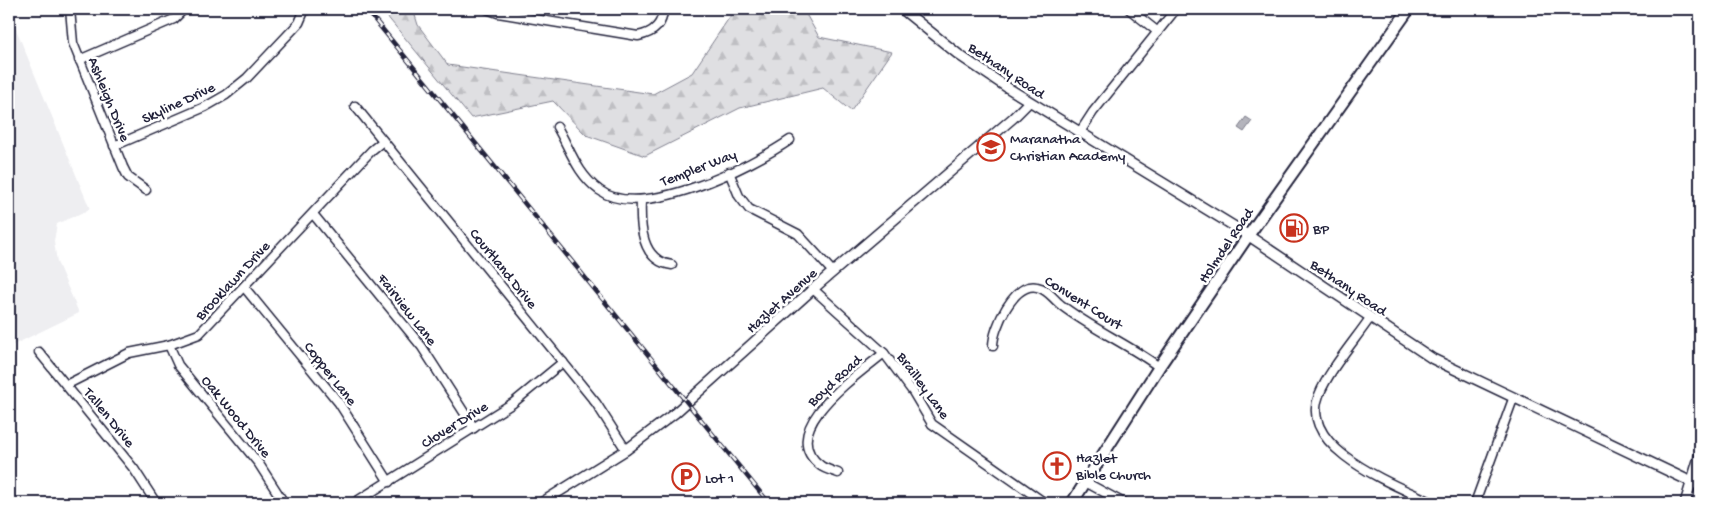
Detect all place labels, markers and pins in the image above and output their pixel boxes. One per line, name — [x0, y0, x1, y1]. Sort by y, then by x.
place label: Maranatha Christian Academy — [1010, 131, 1126, 166]
school or university icon: Maranatha Christian Academy — [976, 132, 1006, 162]
fuel station icon: BP — [1279, 213, 1309, 243]
place label: BP — [1312, 221, 1330, 239]
place label: Hazlet Bible Church — [1075, 450, 1151, 485]
church icon: Hazlet Bible Church — [1042, 451, 1072, 481]
parking icon: Lot 1 — [671, 462, 701, 492]
place label: Lot 1 — [705, 470, 734, 488]

